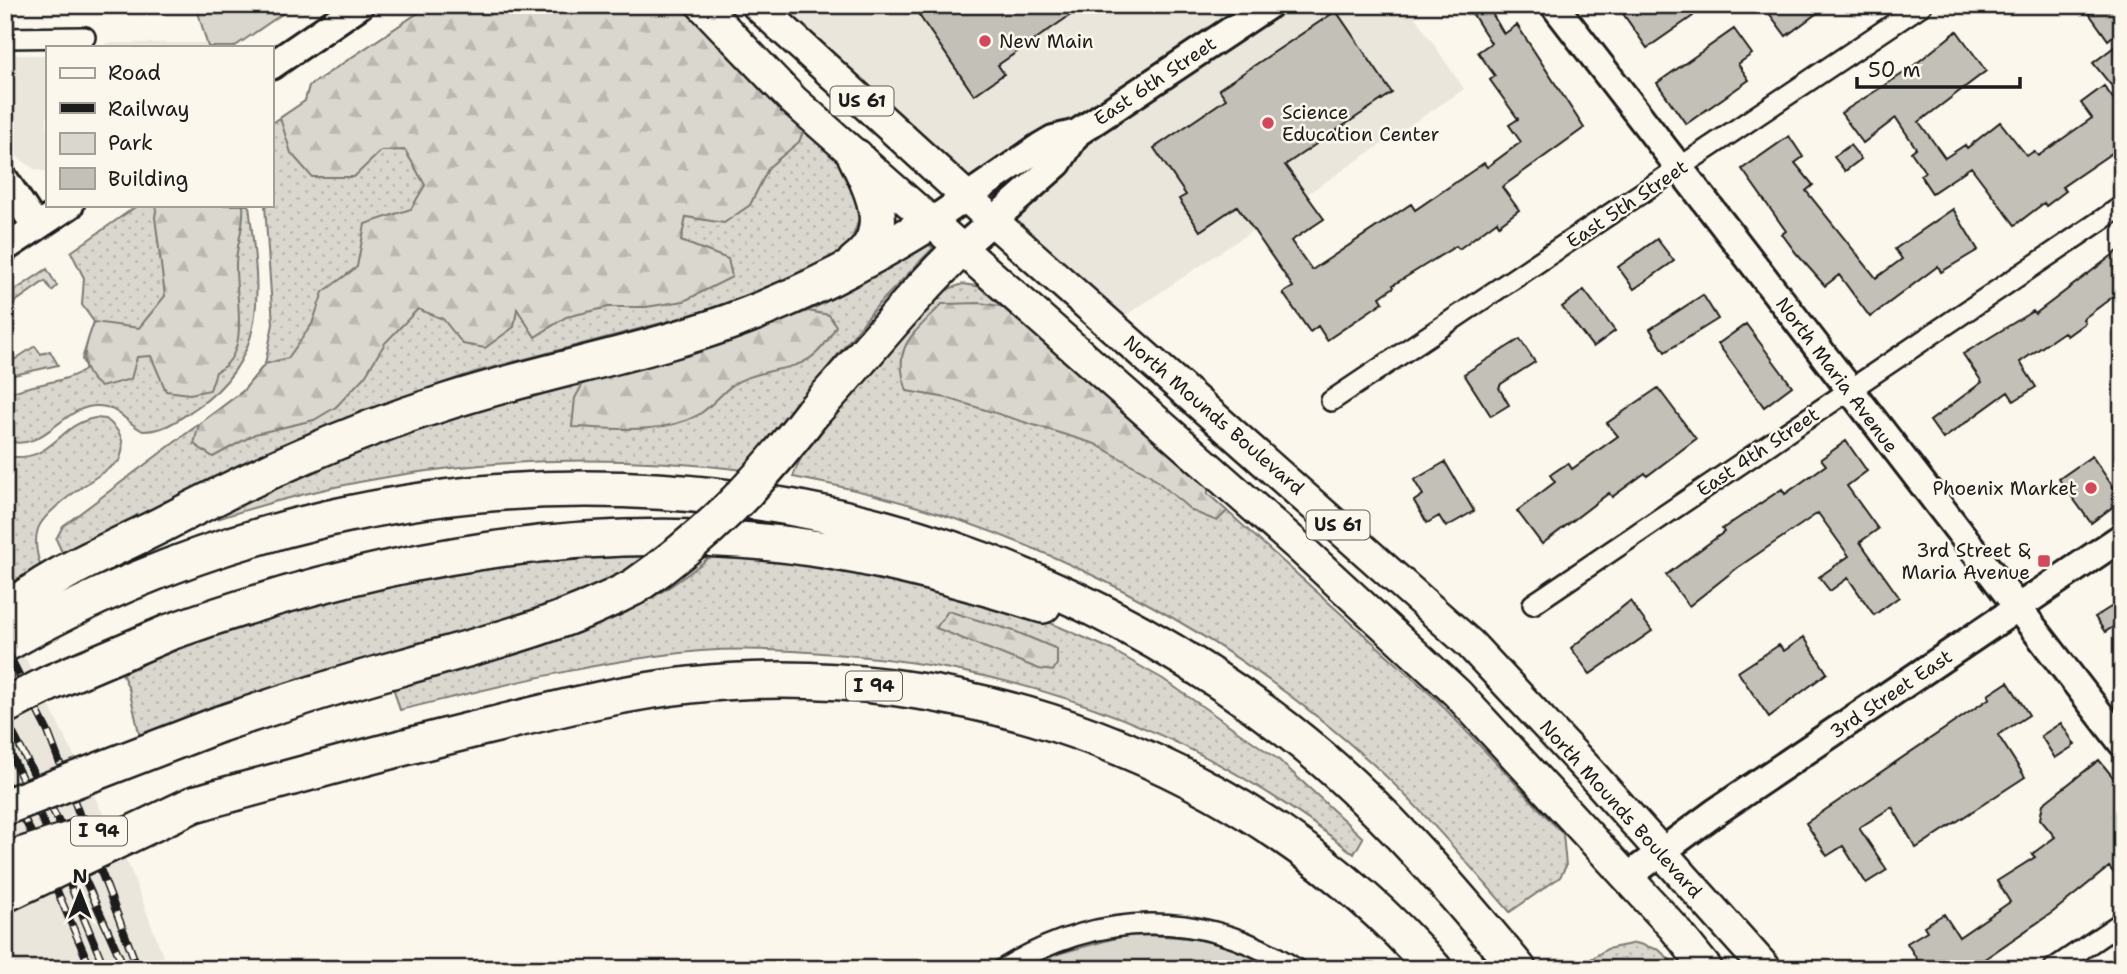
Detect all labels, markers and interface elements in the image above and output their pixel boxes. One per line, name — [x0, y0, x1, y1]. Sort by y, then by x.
place label: New Main — [999, 29, 1093, 54]
street label: East 6th Street — [1089, 31, 1221, 131]
marker: New Main — [977, 33, 993, 49]
legend — [46, 46, 273, 206]
scale bar — [1857, 46, 2020, 90]
text: 50 m — [1868, 56, 1921, 84]
text: Road — [108, 59, 161, 87]
road number: US 61 — [830, 86, 894, 116]
text: Railway — [108, 95, 190, 123]
place label: Science Education Center — [1282, 100, 1440, 147]
marker: Science Education Center — [1260, 115, 1276, 131]
text: Park — [108, 129, 153, 157]
street label: East 5th Street — [1562, 154, 1692, 254]
text: Building — [108, 165, 188, 193]
street label: North Maria Avenue — [1770, 292, 1904, 458]
street label: North Mounds Boulevard — [1118, 330, 1310, 500]
street label: East 4th Street — [1692, 402, 1824, 502]
place label: Phoenix Market — [1932, 476, 2077, 501]
marker: Phoenix Market — [2083, 480, 2099, 496]
road number: US 61 — [1306, 510, 1370, 540]
place label: 3rd Street & Maria Avenue — [1902, 538, 2031, 585]
marker: 3rd Street & Maria Avenue — [2036, 553, 2052, 569]
street label: 3rd Street East — [1825, 644, 1957, 744]
road number: I 94 — [846, 672, 902, 700]
street label: North Mounds Boulevard — [1534, 715, 1708, 903]
road number: I 94 — [71, 816, 127, 846]
north arrow — [46, 858, 116, 928]
text: N — [72, 864, 88, 889]

